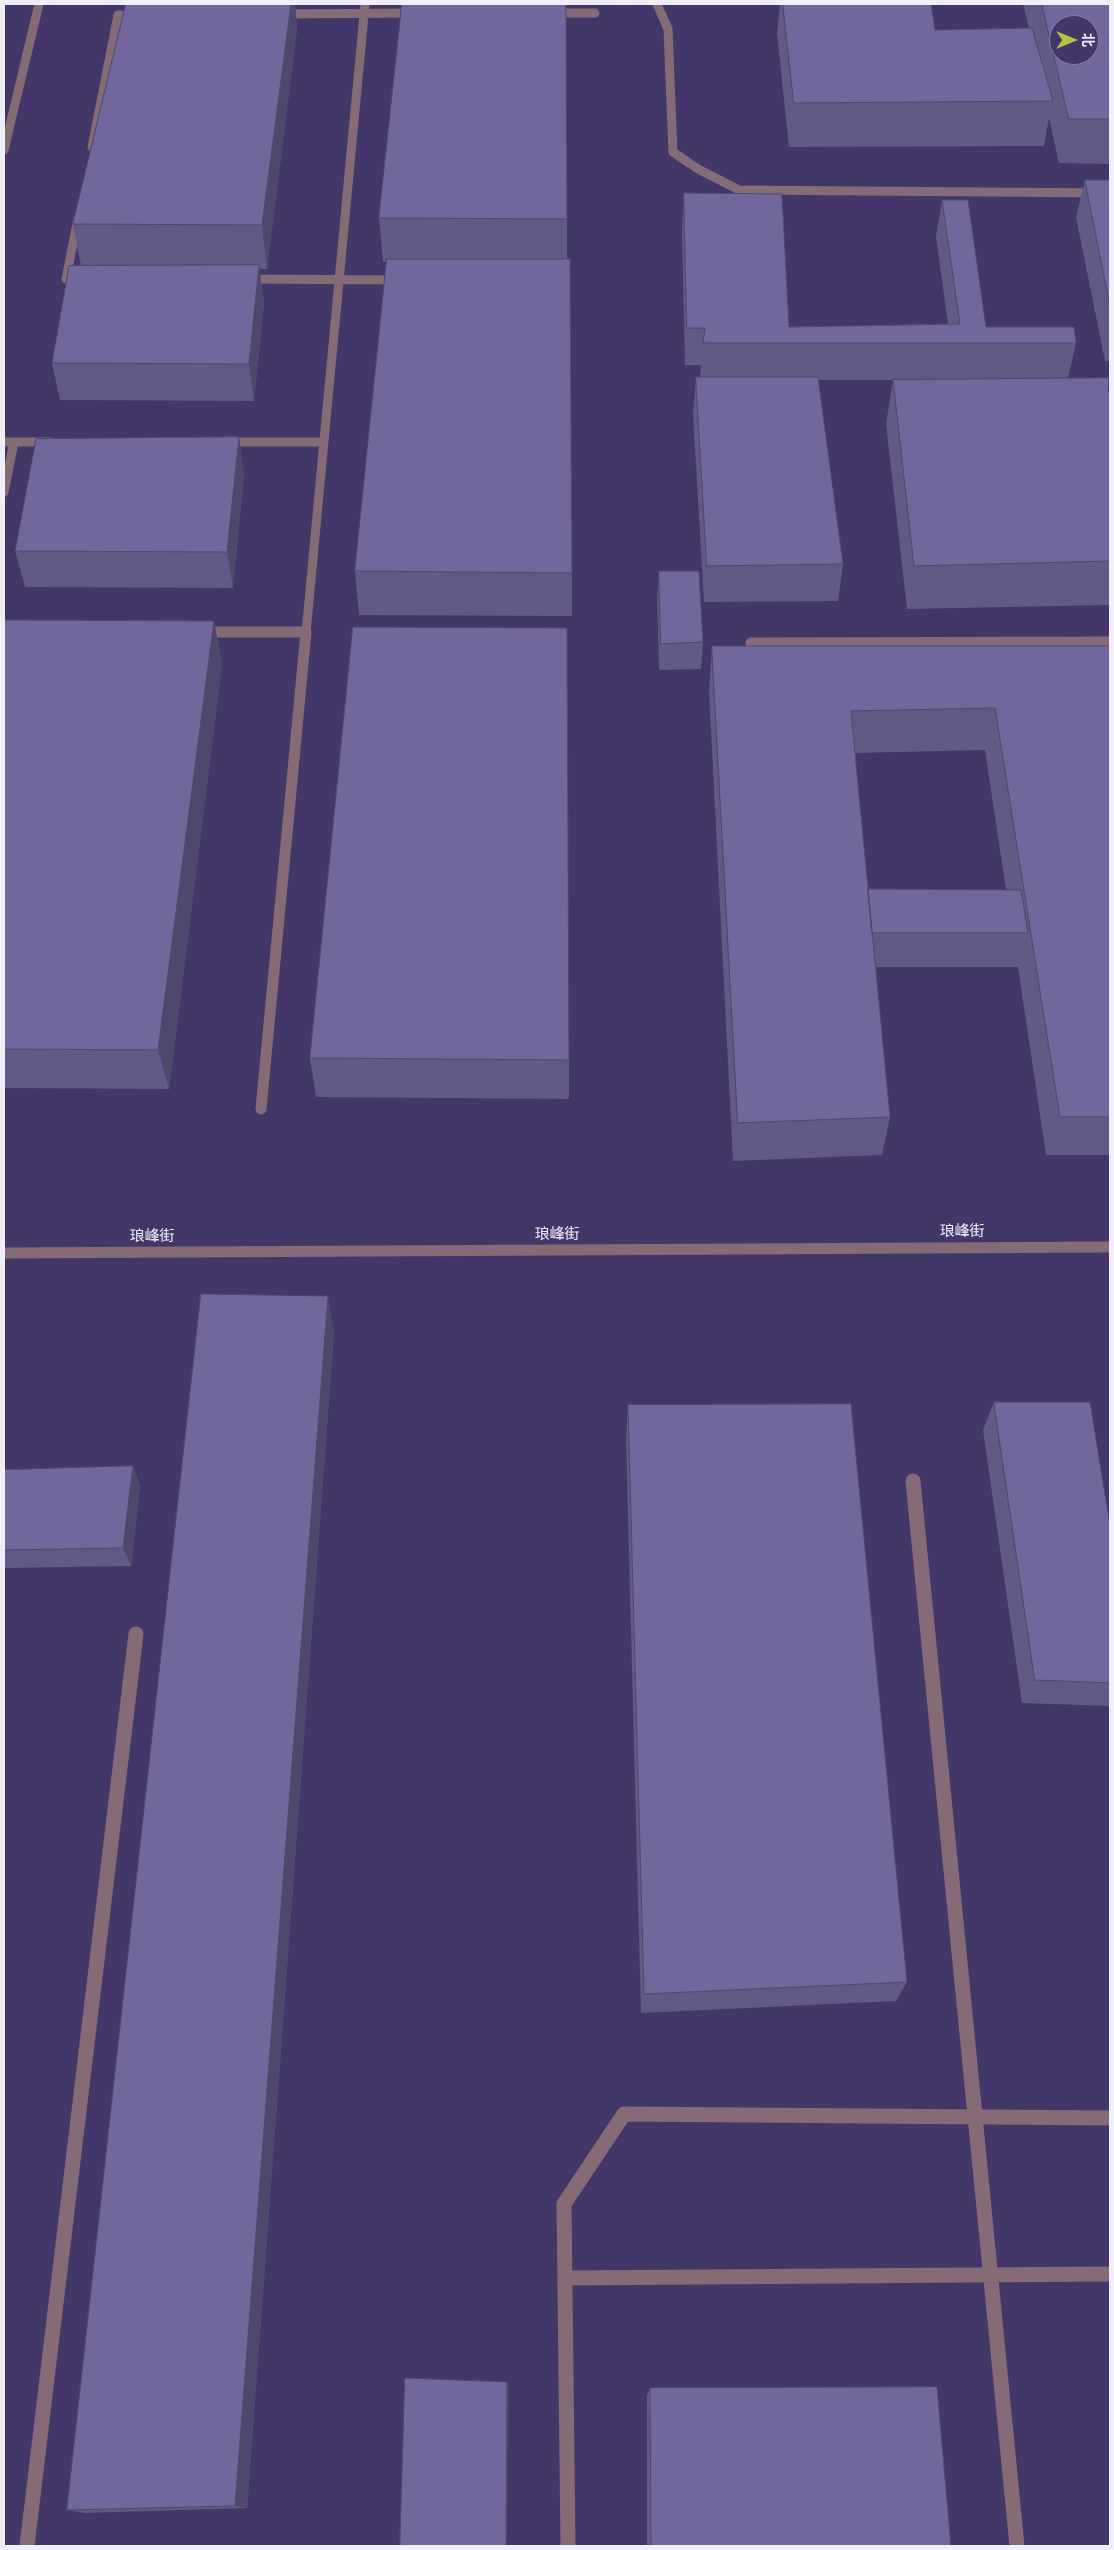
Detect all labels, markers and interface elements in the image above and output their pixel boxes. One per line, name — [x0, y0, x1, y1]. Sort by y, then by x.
north arrow — [1049, 15, 1099, 65]
text: 北 — [1080, 33, 1097, 47]
street label: 琅峰街 — [940, 1222, 984, 1240]
street label: 琅峰街 — [535, 1225, 579, 1243]
street label: 琅峰街 — [130, 1227, 174, 1245]

